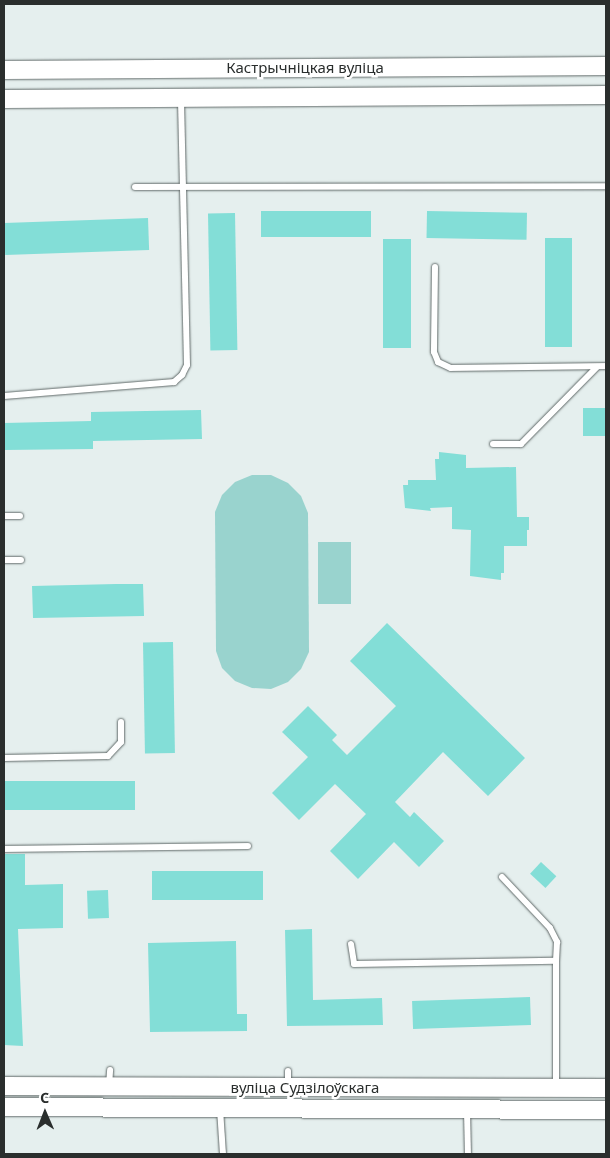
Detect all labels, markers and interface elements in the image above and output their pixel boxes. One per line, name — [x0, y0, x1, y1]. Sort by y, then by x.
street label: Кастрычніцкая вуліца — [226, 59, 384, 77]
street label: вуліца Судзілоўскага — [231, 1079, 379, 1097]
north arrow — [20, 1088, 70, 1138]
text: С — [40, 1088, 49, 1107]

